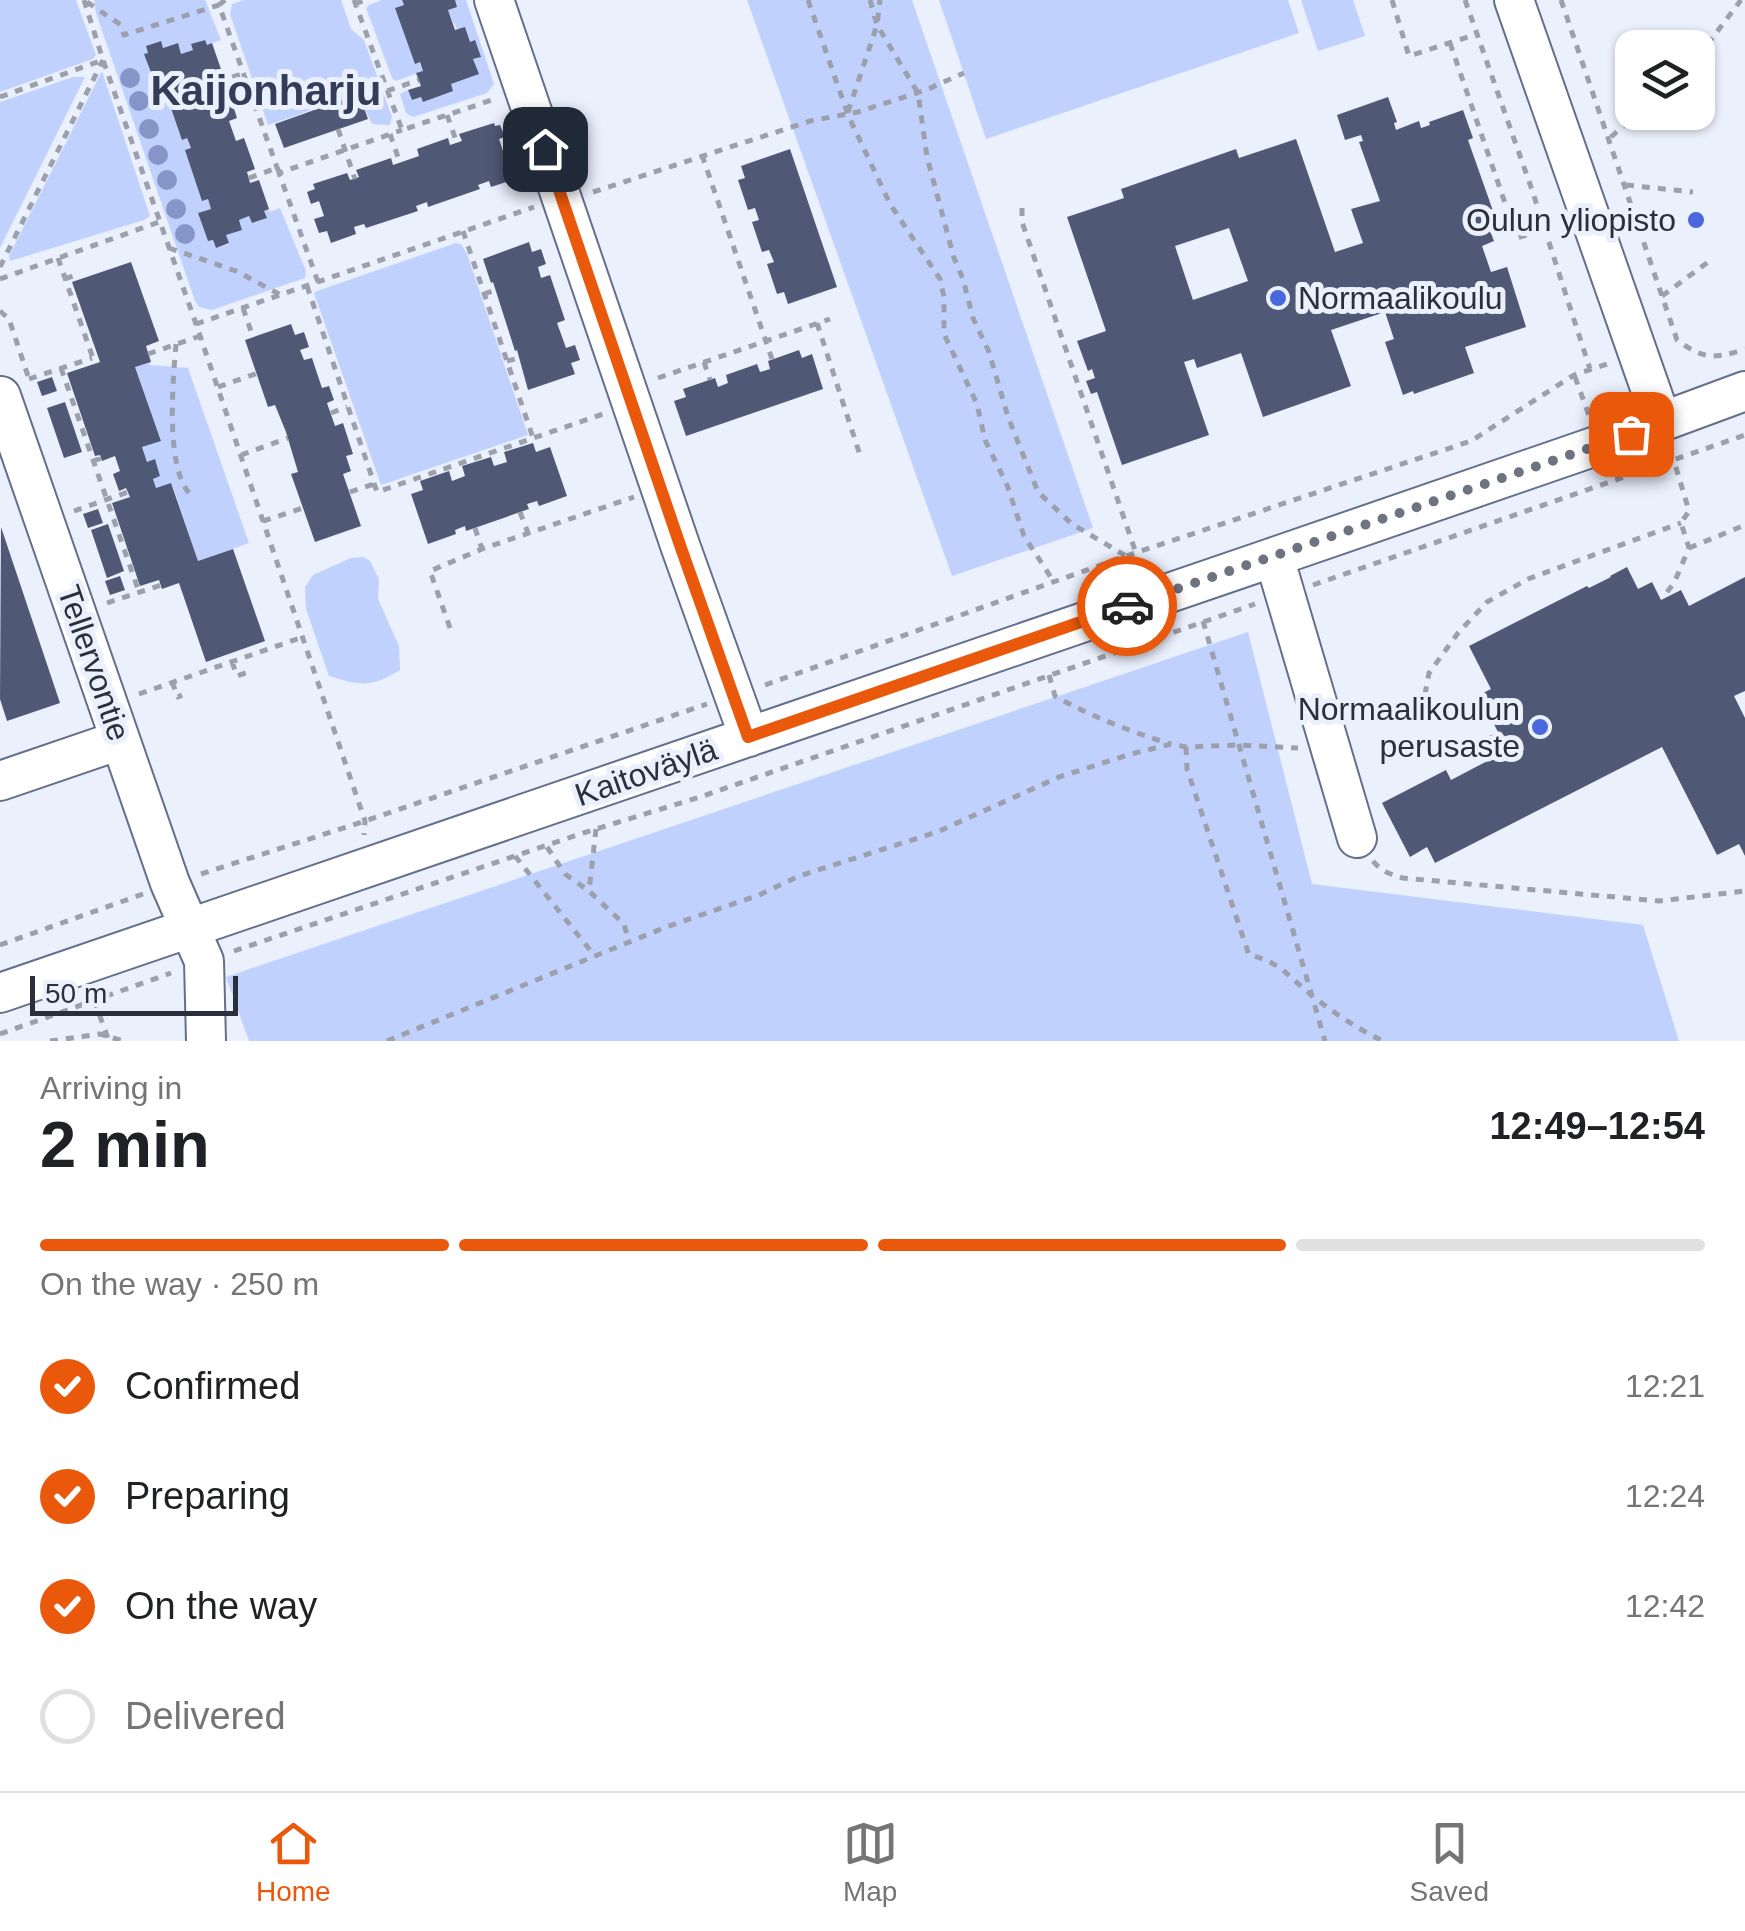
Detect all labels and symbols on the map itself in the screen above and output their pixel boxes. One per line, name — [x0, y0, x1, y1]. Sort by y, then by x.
district label: Kaijonharju — [150, 67, 382, 114]
pin — [503, 107, 588, 192]
place label: Oulun yliopisto — [1466, 202, 1676, 238]
marker: Oulun yliopisto — [1685, 209, 1707, 231]
place label: Normaalikoulu — [1298, 280, 1503, 316]
marker: Normaalikoulu — [1267, 287, 1289, 309]
pin — [1589, 392, 1674, 477]
courier — [1077, 556, 1177, 656]
street label: Tellervontie — [51, 581, 137, 745]
place label: Normaalikoulun perusaste — [1298, 691, 1520, 764]
marker: Normaalikoulun perusaste — [1529, 716, 1551, 738]
street label: Kaitoväylä — [570, 731, 722, 813]
scale bar — [30, 971, 238, 1016]

